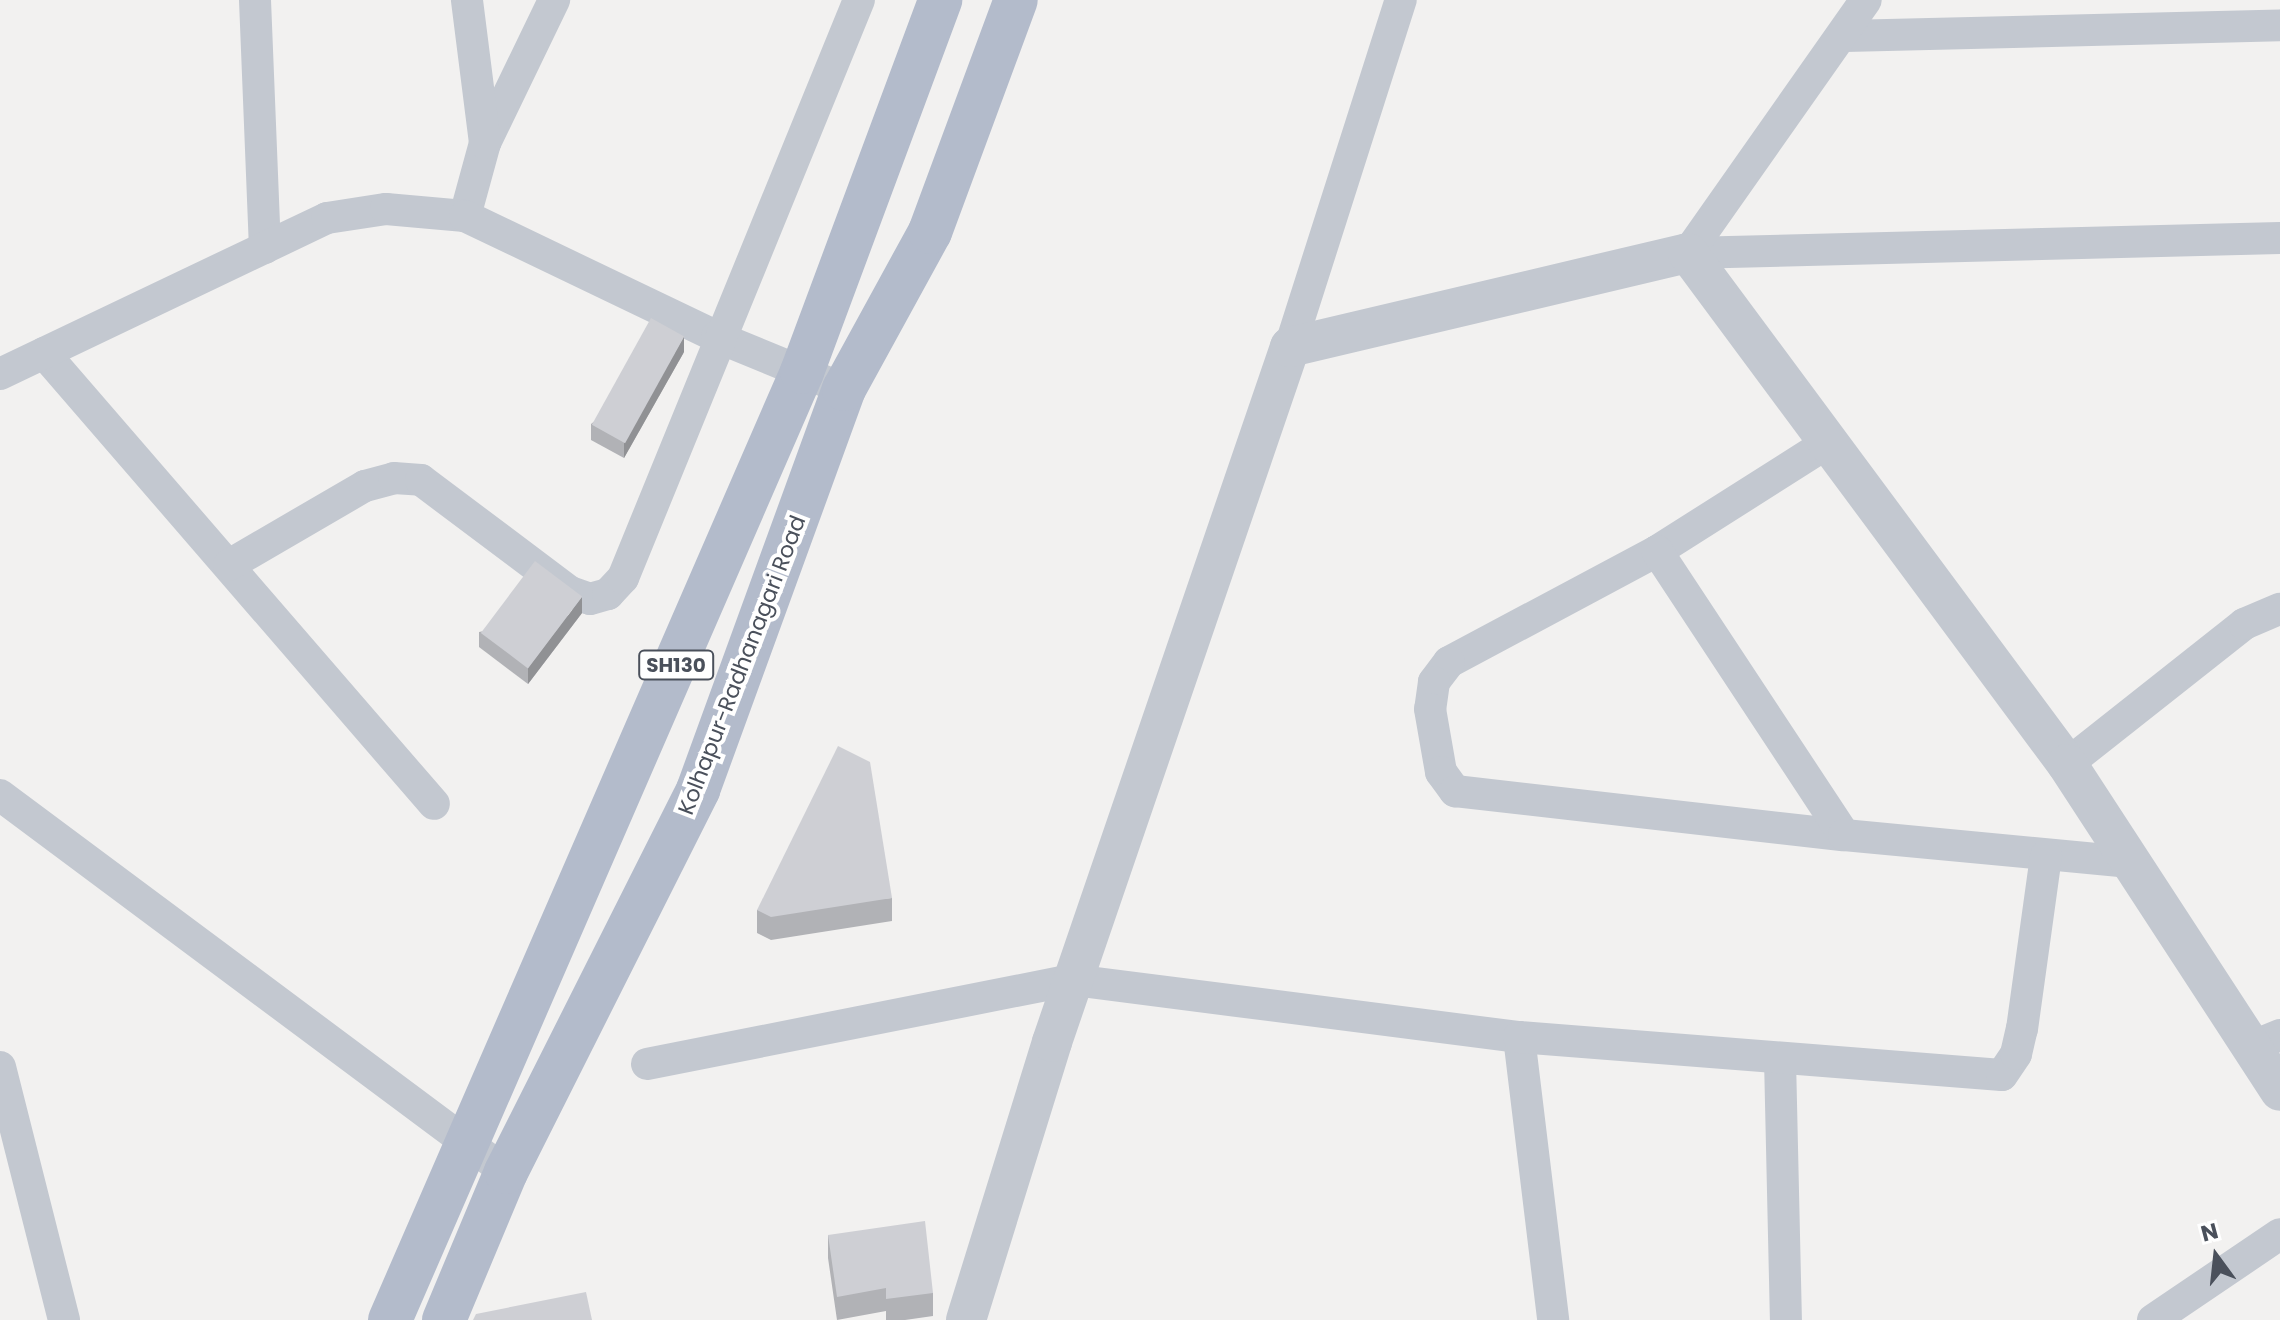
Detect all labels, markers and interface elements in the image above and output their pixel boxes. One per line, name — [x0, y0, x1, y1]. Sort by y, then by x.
street label: Kolhapur-Radhanagari Road — [673, 512, 811, 818]
road number: SH130 — [638, 649, 714, 681]
text: N — [2198, 1215, 2222, 1249]
north arrow — [2176, 1216, 2256, 1296]

